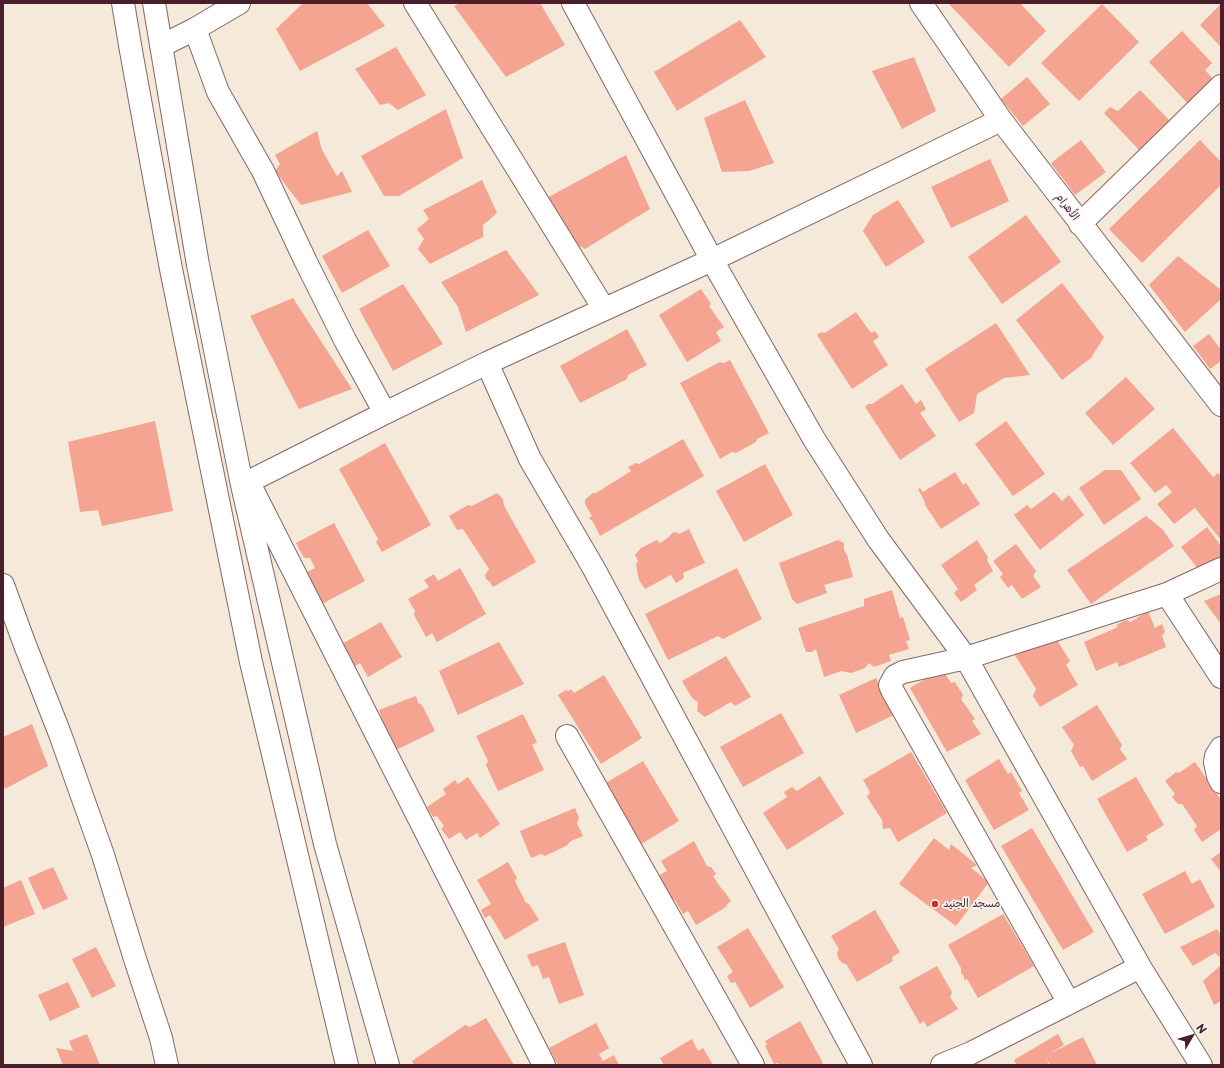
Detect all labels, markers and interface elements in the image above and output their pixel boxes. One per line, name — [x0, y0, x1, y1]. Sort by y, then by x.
street label: الأهرام — [1053, 191, 1081, 223]
place label: مسجد الجنيد — [943, 897, 1000, 911]
marker: مسجد الجنيد — [930, 899, 940, 909]
north arrow — [1172, 1016, 1212, 1056]
text: N — [1192, 1020, 1211, 1037]

